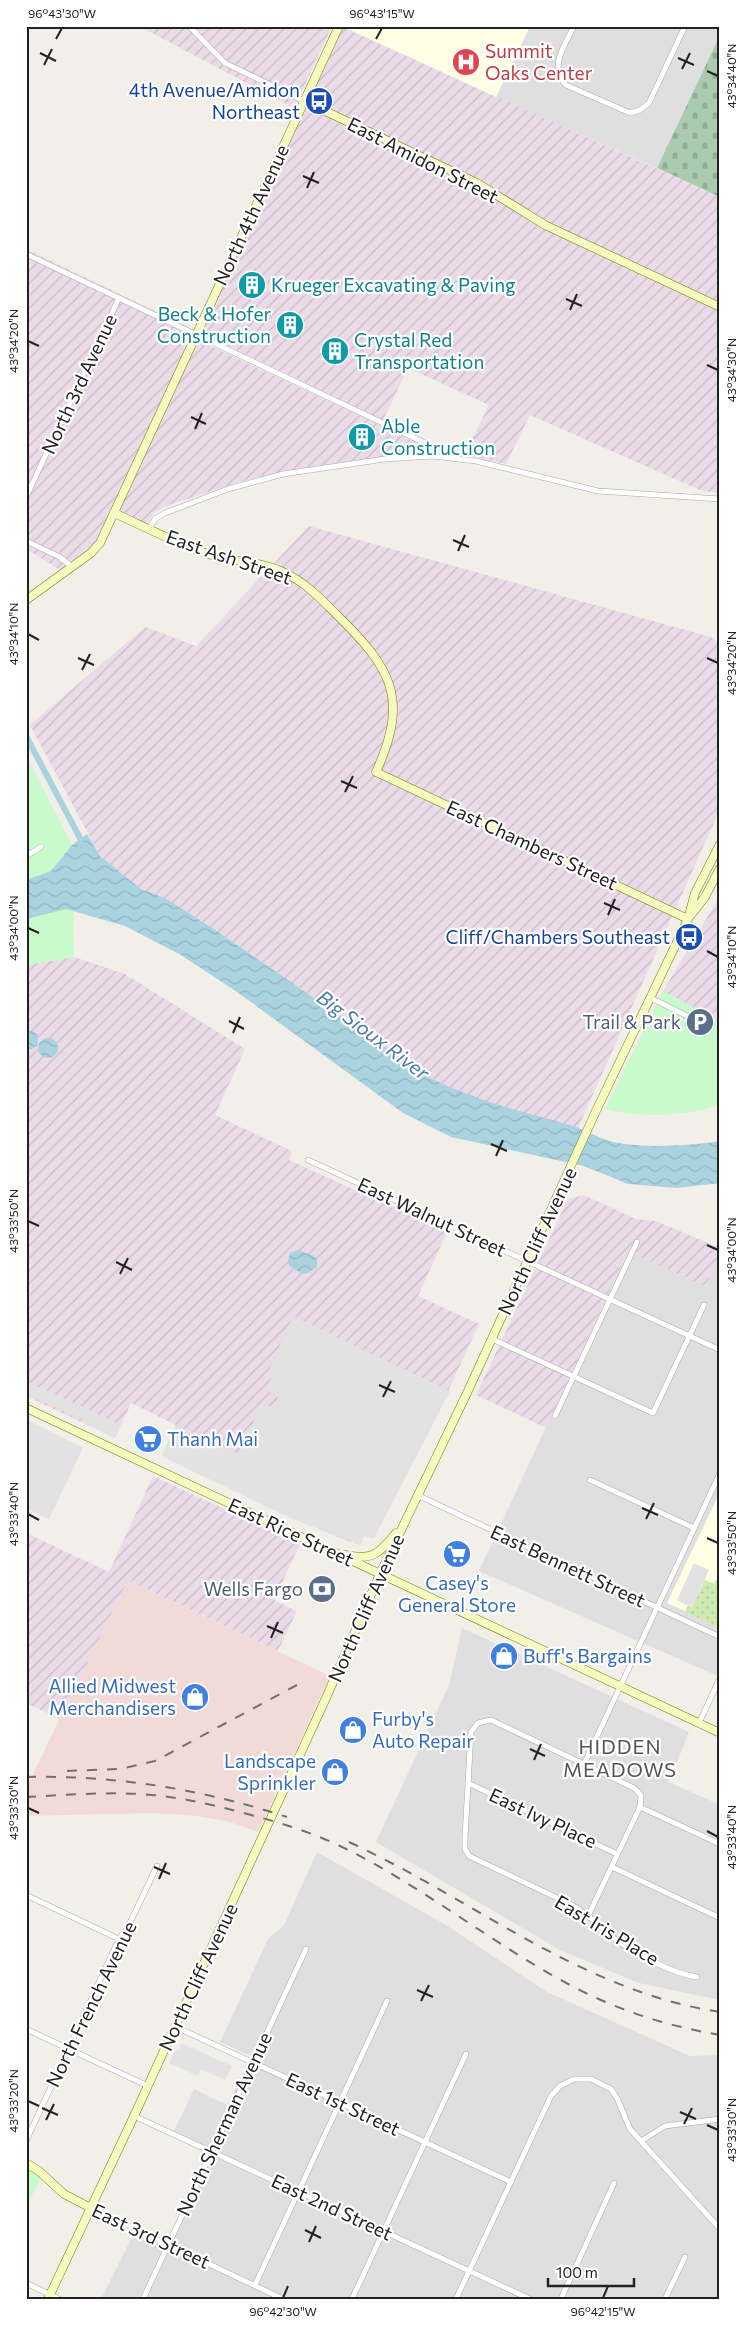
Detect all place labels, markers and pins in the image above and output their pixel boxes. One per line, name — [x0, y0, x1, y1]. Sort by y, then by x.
place label: Summit Oaks Center — [485, 39, 593, 84]
hospital icon: Summit Oaks Center — [451, 47, 481, 77]
place label: 4th Avenue/Amidon Northeast — [129, 78, 300, 123]
bus stop icon: 4th Avenue/Amidon Northeast — [304, 86, 334, 116]
building icon: Krueger Excavating & Paving — [237, 270, 267, 300]
place label: Krueger Excavating & Paving — [271, 273, 515, 296]
place label: Beck & Hofer Construction — [157, 302, 271, 347]
building icon: Beck & Hofer Construction — [275, 310, 305, 340]
place label: Crystal Red Transportation — [354, 328, 484, 373]
building icon: Crystal Red Transportation — [320, 336, 350, 366]
place label: Able Construction — [381, 414, 495, 459]
building icon: Able Construction — [347, 422, 377, 452]
bus stop icon: Cliff/Chambers Southeast — [674, 922, 704, 952]
place label: Cliff/Chambers Southeast — [445, 925, 670, 948]
parking icon: Trail & Park — [685, 1007, 715, 1037]
place label: Trail & Park — [582, 1010, 681, 1033]
supermarket icon: Thanh Mai — [133, 1424, 163, 1454]
place label: Thanh Mai — [167, 1427, 258, 1450]
supermarket icon: Casey's General Store — [442, 1539, 472, 1569]
place label: Casey's General Store — [398, 1571, 516, 1616]
bank icon: Wells Fargo — [307, 1574, 337, 1604]
place label: Wells Fargo — [203, 1577, 303, 1600]
shop icon: Buff's Bargains — [489, 1641, 519, 1671]
place label: Buff's Bargains — [523, 1644, 652, 1667]
place label: Allied Midwest Merchandisers — [48, 1674, 176, 1719]
shop icon: Allied Midwest Merchandisers — [180, 1682, 210, 1712]
place label: Furby's Auto Repair — [372, 1707, 474, 1752]
shop icon: Furby's Auto Repair — [338, 1715, 368, 1745]
place label: Landscape Sprinkler — [224, 1749, 316, 1794]
shop icon: Landscape Sprinkler — [320, 1757, 350, 1787]

